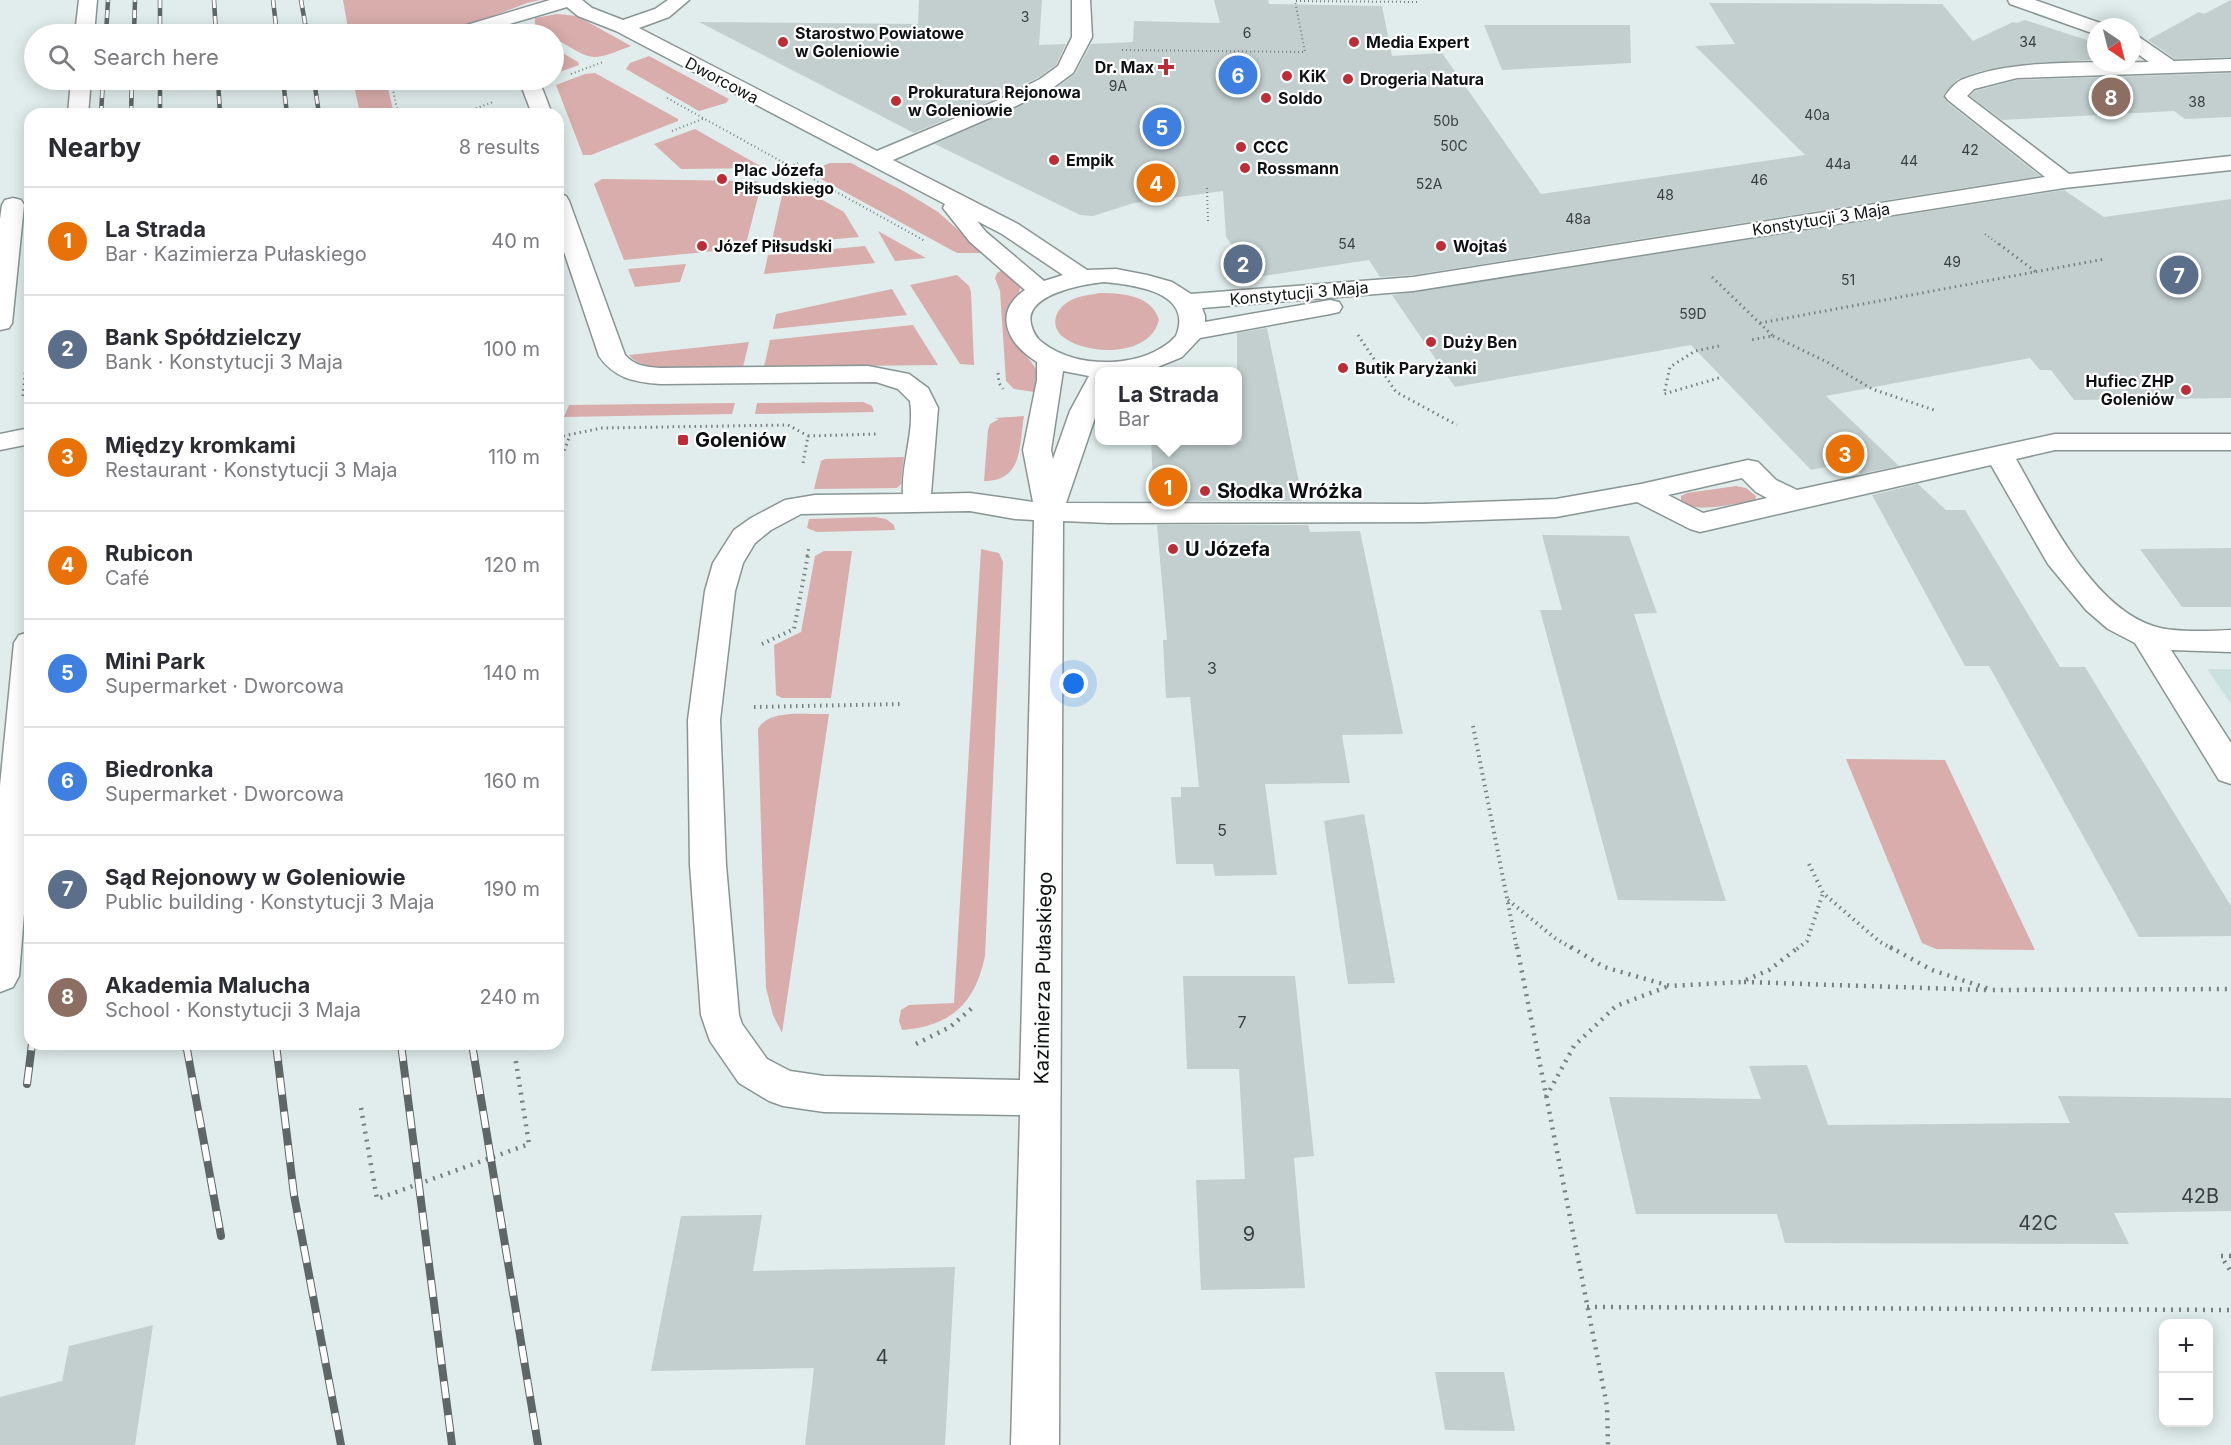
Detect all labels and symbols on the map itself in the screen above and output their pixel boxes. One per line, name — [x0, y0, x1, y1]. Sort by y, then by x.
house number: 3 — [1021, 8, 1029, 25]
north arrow — [2087, 18, 2141, 72]
place label: Starostwo Powiatowe w Goleniowie — [795, 23, 964, 61]
house number: 6 — [1243, 24, 1251, 41]
place label: Media Expert — [1366, 32, 1469, 52]
house number: 34 — [2019, 33, 2037, 50]
marker: Starostwo Powiatowe w Goleniowie — [776, 35, 790, 49]
marker: Media Expert — [1347, 35, 1361, 49]
street label: Dworcowa — [682, 52, 762, 108]
pin: 6 — [1218, 52, 1258, 98]
place label: Dr. Max — [1095, 57, 1154, 77]
marker: Dr. Max — [1159, 60, 1173, 74]
place label: KiK — [1299, 66, 1327, 86]
marker: KiK — [1280, 69, 1294, 83]
place label: Drogeria Natura — [1360, 69, 1484, 89]
marker: Drogeria Natura — [1341, 72, 1355, 86]
pin: 8 — [2092, 74, 2130, 120]
house number: 9A — [1109, 77, 1128, 94]
place label: Prokuratura Rejonowa w Goleniowie — [908, 82, 1081, 120]
place label: Soldo — [1278, 88, 1323, 108]
marker: Soldo — [1259, 91, 1273, 105]
house number: 38 — [2188, 93, 2206, 110]
marker: Prokuratura Rejonowa w Goleniowie — [889, 94, 903, 108]
pin: 5 — [1142, 104, 1182, 150]
house number: 40a — [1804, 106, 1830, 123]
house number: 50b — [1433, 112, 1459, 129]
place label: CCC — [1253, 137, 1289, 157]
house number: 50C — [1440, 137, 1468, 154]
marker: CCC — [1234, 140, 1248, 154]
house number: 42 — [1961, 141, 1979, 158]
place label: Empik — [1066, 150, 1115, 170]
house number: 44 — [1900, 152, 1918, 169]
marker: Empik — [1047, 153, 1061, 167]
house number: 44a — [1825, 155, 1851, 172]
place label: Rossmann — [1257, 158, 1339, 178]
place label: Plac Józefa Piłsudskiego — [734, 160, 834, 198]
pin: 4 — [1136, 160, 1176, 206]
marker: Rossmann — [1238, 161, 1252, 175]
house number: 46 — [1750, 171, 1768, 188]
marker: Plac Józefa Piłsudskiego — [715, 172, 729, 186]
house number: 52A — [1416, 175, 1443, 192]
house number: 48 — [1656, 186, 1674, 203]
street label: Konstytucji 3 Maja — [1751, 198, 1891, 240]
house number: 48a — [1565, 210, 1591, 227]
house number: 54 — [1338, 235, 1356, 252]
place label: Józef Piłsudski — [714, 236, 832, 256]
place label: Wojtaś — [1453, 236, 1507, 256]
marker: Józef Piłsudski — [695, 239, 709, 253]
marker: Wojtaś — [1434, 239, 1448, 253]
pin: 2 — [1224, 242, 1262, 286]
pin: 7 — [2160, 252, 2198, 298]
house number: 49 — [1943, 253, 1961, 270]
house number: 51 — [1841, 271, 1855, 288]
street label: Konstytucji 3 Maja — [1229, 277, 1369, 309]
house number: 59D — [1679, 305, 1707, 322]
place label: Duży Ben — [1443, 332, 1517, 352]
marker: Duży Ben — [1424, 335, 1438, 349]
place label: Butik Paryżanki — [1355, 358, 1477, 378]
marker: Butik Paryżanki — [1336, 361, 1350, 375]
place label: Hufiec ZHP Goleniów — [2086, 371, 2174, 409]
marker: Hufiec ZHP Goleniów — [2179, 383, 2193, 397]
place label: Goleniów — [695, 428, 786, 452]
pin: 3 — [1826, 432, 1864, 476]
marker: Goleniów — [676, 433, 690, 447]
pin: 1 — [1148, 464, 1188, 510]
place label: Słodka Wróżka — [1217, 479, 1363, 503]
marker: Słodka Wróżka — [1198, 484, 1212, 498]
place label: U Józefa — [1185, 537, 1270, 561]
marker: U Józefa — [1166, 542, 1180, 556]
house number: 3 — [1207, 658, 1217, 678]
your location — [1059, 669, 1088, 698]
house number: 5 — [1217, 820, 1227, 840]
street label: Kazimierza Pułaskiego — [1029, 871, 1057, 1085]
house number: 7 — [1237, 1012, 1247, 1032]
house number: 42B — [2181, 1184, 2219, 1208]
house number: 42C — [2018, 1211, 2058, 1235]
house number: 9 — [1243, 1222, 1255, 1246]
house number: 4 — [876, 1345, 888, 1369]

